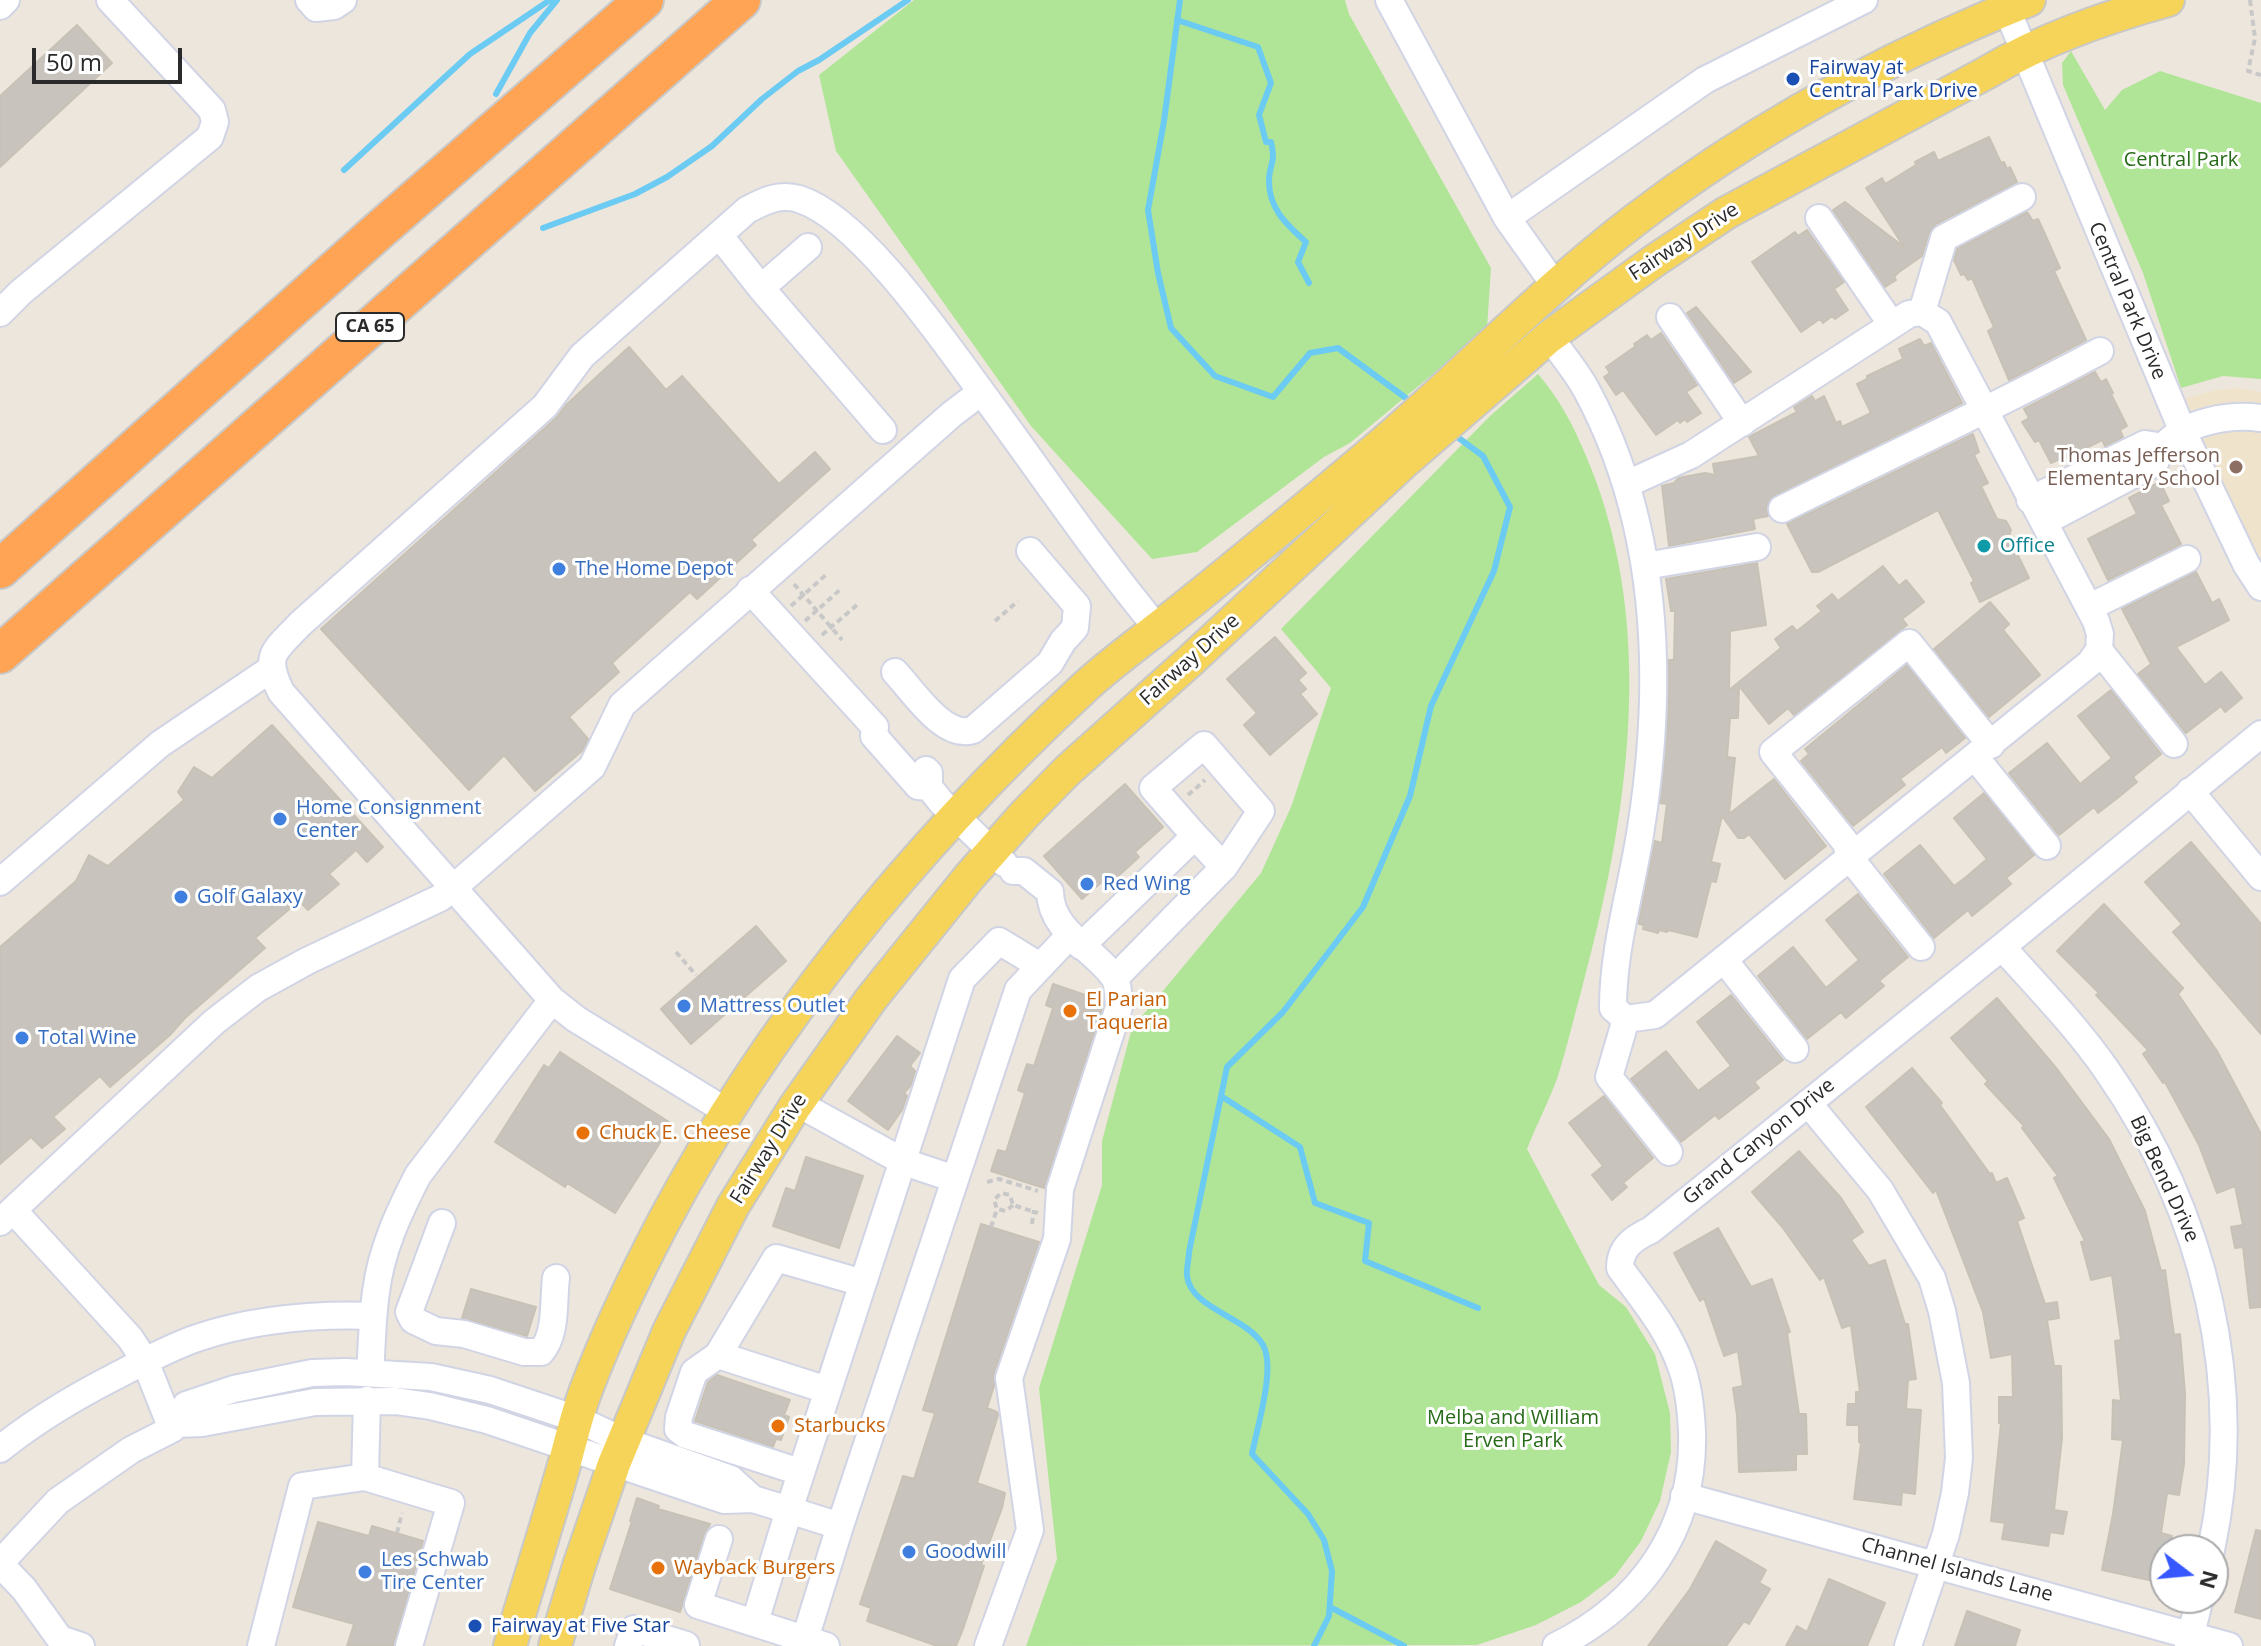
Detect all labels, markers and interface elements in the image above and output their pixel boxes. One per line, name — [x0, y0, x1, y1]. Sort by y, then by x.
scale bar — [36, 32, 186, 82]
text: 50 m — [46, 45, 102, 78]
place label: Fairway at Central Park Drive — [1809, 56, 1978, 103]
marker: Fairway at Central Park Drive — [1784, 70, 1802, 88]
park label: Central Park — [2124, 148, 2238, 172]
street label: Fairway Drive — [1625, 198, 1743, 286]
street label: Central Park Drive — [2083, 219, 2171, 383]
road number: CA 65 — [336, 313, 404, 341]
place label: Thomas Jefferson Elementary School — [2047, 444, 2220, 491]
marker: Thomas Jefferson Elementary School — [2227, 458, 2245, 476]
place label: Office — [2000, 534, 2055, 558]
marker: Office — [1975, 537, 1993, 555]
place label: The Home Depot — [575, 557, 734, 581]
marker: The Home Depot — [550, 560, 568, 578]
street label: Fairway Drive — [1135, 609, 1245, 711]
place label: Home Consignment Center — [296, 796, 481, 843]
marker: Home Consignment Center — [271, 810, 289, 828]
place label: Red Wing — [1103, 872, 1191, 896]
marker: Red Wing — [1078, 875, 1096, 893]
place label: Golf Galaxy — [197, 885, 303, 909]
marker: Golf Galaxy — [172, 888, 190, 906]
place label: El Parian Taqueria — [1086, 988, 1168, 1035]
place label: Mattress Outlet — [700, 994, 845, 1018]
marker: Mattress Outlet — [675, 997, 693, 1015]
marker: El Parian Taqueria — [1061, 1002, 1079, 1020]
place label: Total Wine — [38, 1026, 137, 1050]
marker: Total Wine — [13, 1029, 31, 1047]
street label: Grand Canyon Drive — [1678, 1074, 1840, 1210]
street label: Fairway Drive — [726, 1089, 812, 1209]
street label: Big Bend Drive — [2124, 1112, 2204, 1246]
place label: Chuck E. Cheese — [599, 1121, 751, 1145]
marker: Chuck E. Cheese — [574, 1124, 592, 1142]
park label: Melba and William Erven Park — [1427, 1406, 1599, 1453]
place label: Starbucks — [794, 1414, 886, 1438]
marker: Starbucks — [769, 1417, 787, 1435]
street label: Channel Islands Lane — [1858, 1533, 2056, 1607]
north arrow — [2149, 1534, 2229, 1614]
place label: Goodwill — [925, 1540, 1006, 1564]
marker: Goodwill — [900, 1543, 918, 1561]
place label: Les Schwab Tire Center — [381, 1548, 489, 1595]
place label: Wayback Burgers — [674, 1556, 835, 1580]
marker: Wayback Burgers — [649, 1559, 667, 1577]
marker: Les Schwab Tire Center — [356, 1563, 374, 1581]
text: N — [2193, 1567, 2227, 1593]
place label: Fairway at Five Star — [491, 1614, 670, 1638]
marker: Fairway at Five Star — [466, 1617, 484, 1635]

